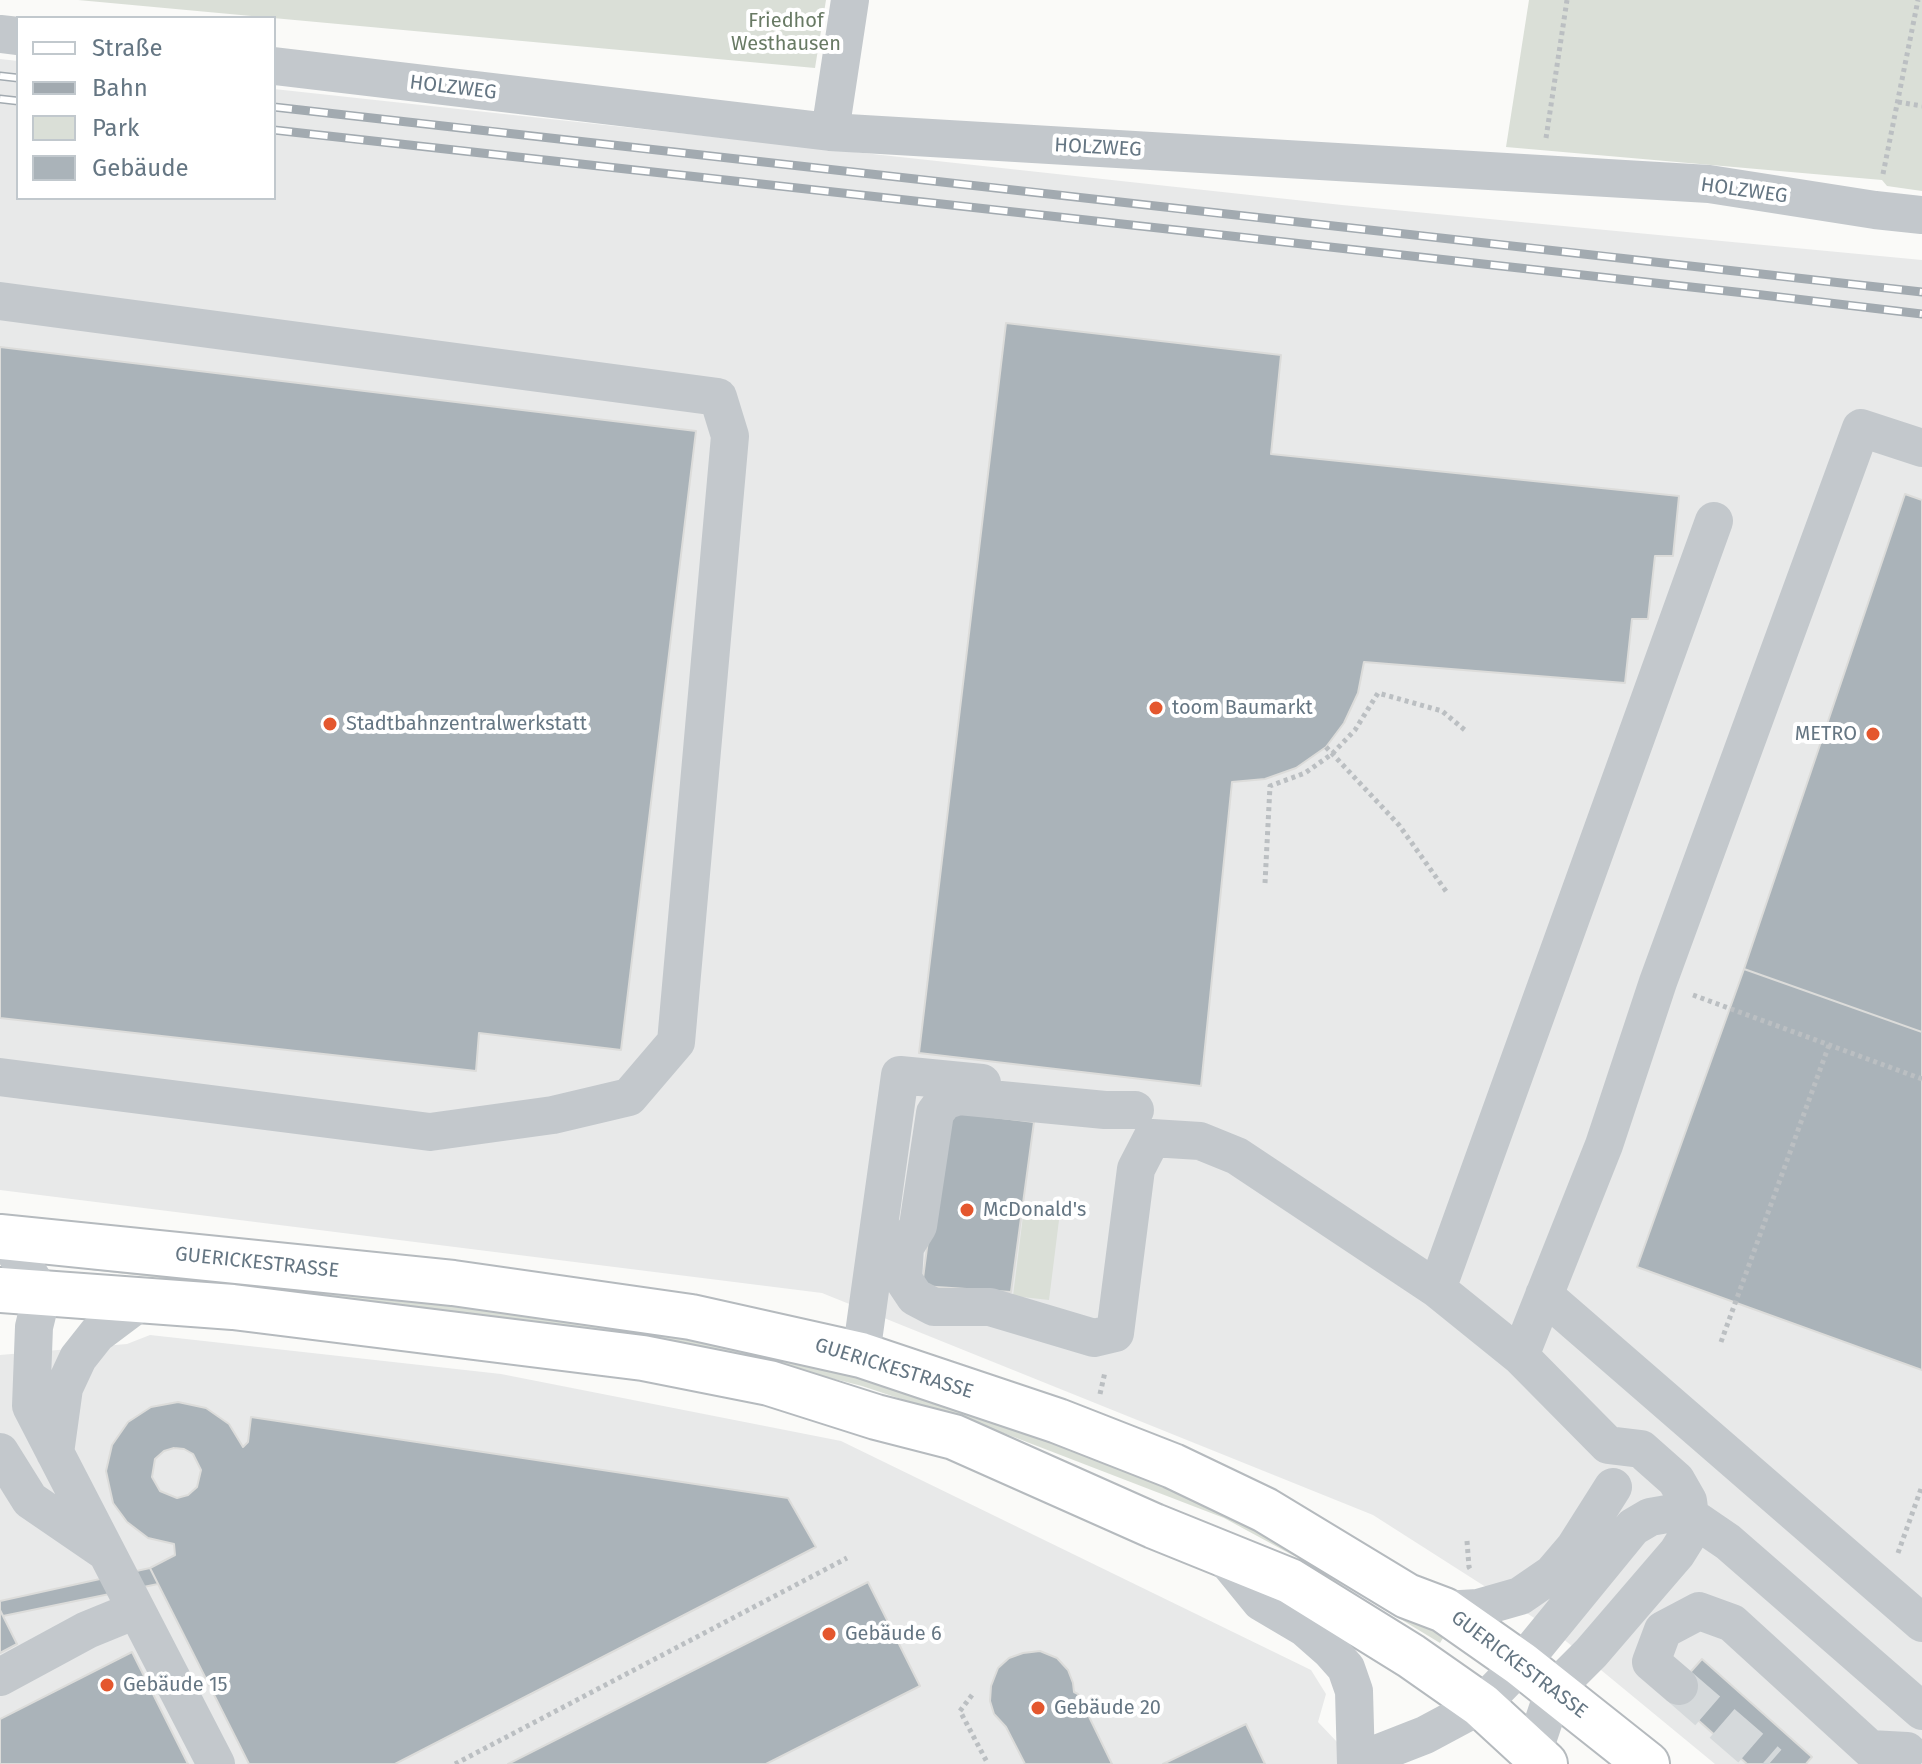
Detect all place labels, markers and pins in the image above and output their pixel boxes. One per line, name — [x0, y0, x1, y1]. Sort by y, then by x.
place label: toom Baumarkt — [1172, 696, 1313, 720]
marker: toom Baumarkt — [1147, 699, 1165, 717]
place label: Stadtbahnzentralwerkstatt — [346, 712, 587, 736]
marker: Stadtbahnzentralwerkstatt — [321, 715, 339, 733]
place label: METRO — [1795, 722, 1857, 746]
marker: METRO — [1864, 725, 1882, 743]
place label: McDonald's — [983, 1198, 1086, 1222]
marker: McDonald's — [958, 1201, 976, 1219]
place label: Gebäude 6 — [845, 1622, 942, 1646]
marker: Gebäude 6 — [820, 1625, 838, 1643]
place label: Gebäude 15 — [123, 1673, 228, 1697]
marker: Gebäude 15 — [98, 1676, 116, 1694]
place label: Gebäude 20 — [1054, 1696, 1161, 1720]
marker: Gebäude 20 — [1029, 1699, 1047, 1717]

